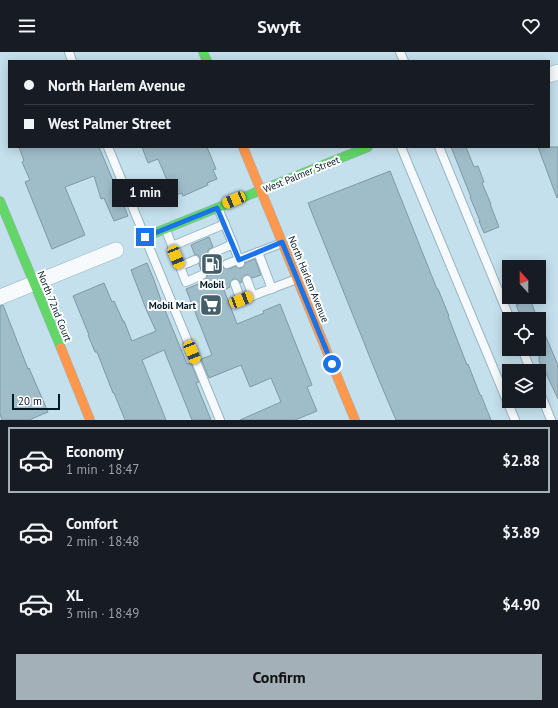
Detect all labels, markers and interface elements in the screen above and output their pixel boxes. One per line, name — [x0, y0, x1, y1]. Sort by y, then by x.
icon: menu — [16, 15, 38, 37]
text: Swyft — [257, 15, 301, 38]
icon: heart — [520, 15, 542, 37]
text: North Harlem Avenue — [48, 76, 185, 95]
text: West Palmer Street — [48, 114, 171, 133]
street label: West Palmer Street — [261, 153, 342, 196]
callout: 1 min — [112, 179, 178, 207]
text: 1 min — [129, 184, 161, 201]
car — [221, 190, 247, 210]
route end — [136, 228, 154, 246]
street label: North Harlem Avenue — [285, 234, 332, 324]
car — [166, 244, 186, 270]
fuel station icon: Mobil — [199, 251, 225, 277]
north arrow — [502, 260, 546, 304]
map controls — [502, 260, 546, 408]
street label: North 72nd Court — [34, 269, 75, 344]
place label: Mobil — [200, 278, 224, 291]
car — [228, 290, 254, 310]
supermarket icon: Mobil Mart — [198, 292, 224, 318]
place label: Mobil Mart — [149, 299, 197, 312]
button: locate — [502, 312, 546, 356]
car — [182, 339, 202, 365]
route start — [323, 355, 341, 373]
button: layers — [502, 364, 546, 408]
scale bar — [12, 392, 60, 411]
text: 20 m — [18, 394, 42, 408]
icon: car — [18, 442, 54, 478]
text: Economy — [66, 442, 124, 461]
text: $2.88 — [502, 451, 540, 470]
text: 1 min · 18:47 — [66, 461, 139, 478]
icon: car — [18, 514, 54, 550]
text: Comfort — [66, 514, 118, 533]
text: $3.89 — [502, 523, 540, 542]
text: 2 min · 18:48 — [66, 533, 139, 550]
icon: car — [18, 586, 54, 622]
text: XL — [66, 586, 83, 605]
text: $4.90 — [502, 595, 540, 614]
text: 3 min · 18:49 — [66, 605, 139, 622]
button: Confirm — [16, 654, 542, 700]

